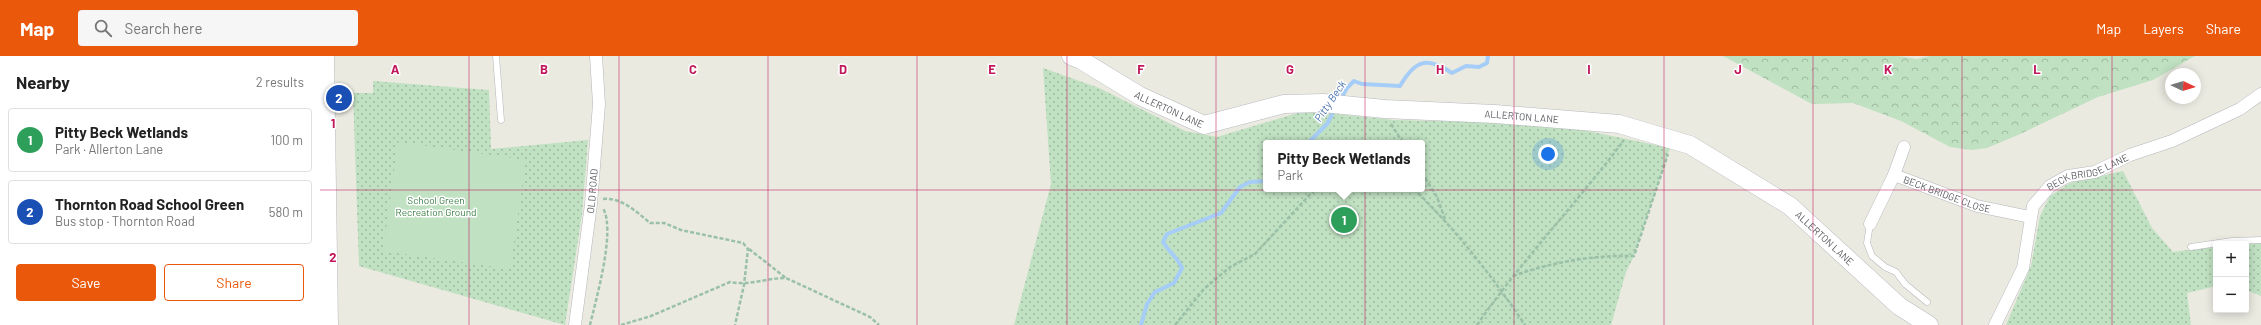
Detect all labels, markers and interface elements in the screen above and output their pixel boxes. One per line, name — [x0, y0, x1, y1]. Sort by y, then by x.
search box — [78, 10, 358, 46]
text: Map — [20, 17, 54, 40]
icon: search — [92, 17, 114, 39]
text: Search here — [124, 19, 202, 37]
text: Map — [2096, 20, 2121, 37]
text: Layers — [2143, 20, 2184, 37]
text: Share — [2206, 20, 2241, 37]
text: A — [391, 61, 400, 77]
text: B — [540, 61, 548, 77]
text: C — [689, 61, 697, 77]
text: D — [839, 61, 847, 77]
text: E — [988, 61, 996, 77]
text: F — [1137, 61, 1145, 77]
text: G — [1286, 61, 1294, 77]
text: H — [1436, 61, 1444, 77]
text: I — [1587, 61, 1591, 77]
text: J — [1734, 61, 1742, 77]
text: K — [1884, 61, 1892, 77]
text: L — [2033, 61, 2041, 77]
north arrow — [2165, 68, 2201, 104]
text: Nearby — [16, 72, 70, 92]
text: 2 results — [256, 74, 304, 90]
water label: Pitty Beck — [1311, 77, 1349, 124]
pin: 2 — [326, 83, 352, 113]
street label: ALLERTON LANE — [1132, 88, 1206, 130]
street label: ALLERTON LANE — [1484, 108, 1559, 125]
text: 1 — [331, 115, 335, 131]
text: Pitty Beck Wetlands — [55, 123, 188, 141]
text: 1 — [28, 132, 32, 148]
text: 100 m — [270, 132, 303, 148]
popup — [1263, 140, 1425, 192]
text: Park · Allerton Lane — [55, 141, 163, 157]
your location — [1538, 144, 1558, 164]
text: Pitty Beck Wetlands — [1278, 149, 1410, 167]
street label: BECK BRIDGE LANE — [2045, 151, 2130, 193]
text: Park — [1278, 167, 1303, 183]
street label: OLD ROAD — [584, 168, 600, 214]
street label: BECK BRIDGE CLOSE — [1902, 173, 1992, 215]
park label: School Green Recreation Ground — [396, 194, 476, 218]
text: Thornton Road School Green — [55, 195, 244, 213]
text: 2 — [26, 204, 34, 220]
text: 580 m — [269, 204, 303, 220]
pin: 1 — [1331, 205, 1357, 235]
street label: ALLERTON LANE — [1793, 208, 1856, 268]
text: Bus stop · Thornton Road — [55, 213, 195, 229]
map controls — [2213, 241, 2249, 313]
button: + — [2213, 241, 2249, 277]
text: 2 — [329, 249, 337, 265]
button: Save — [16, 264, 156, 301]
button: Share — [164, 264, 304, 301]
button: − — [2213, 277, 2249, 313]

